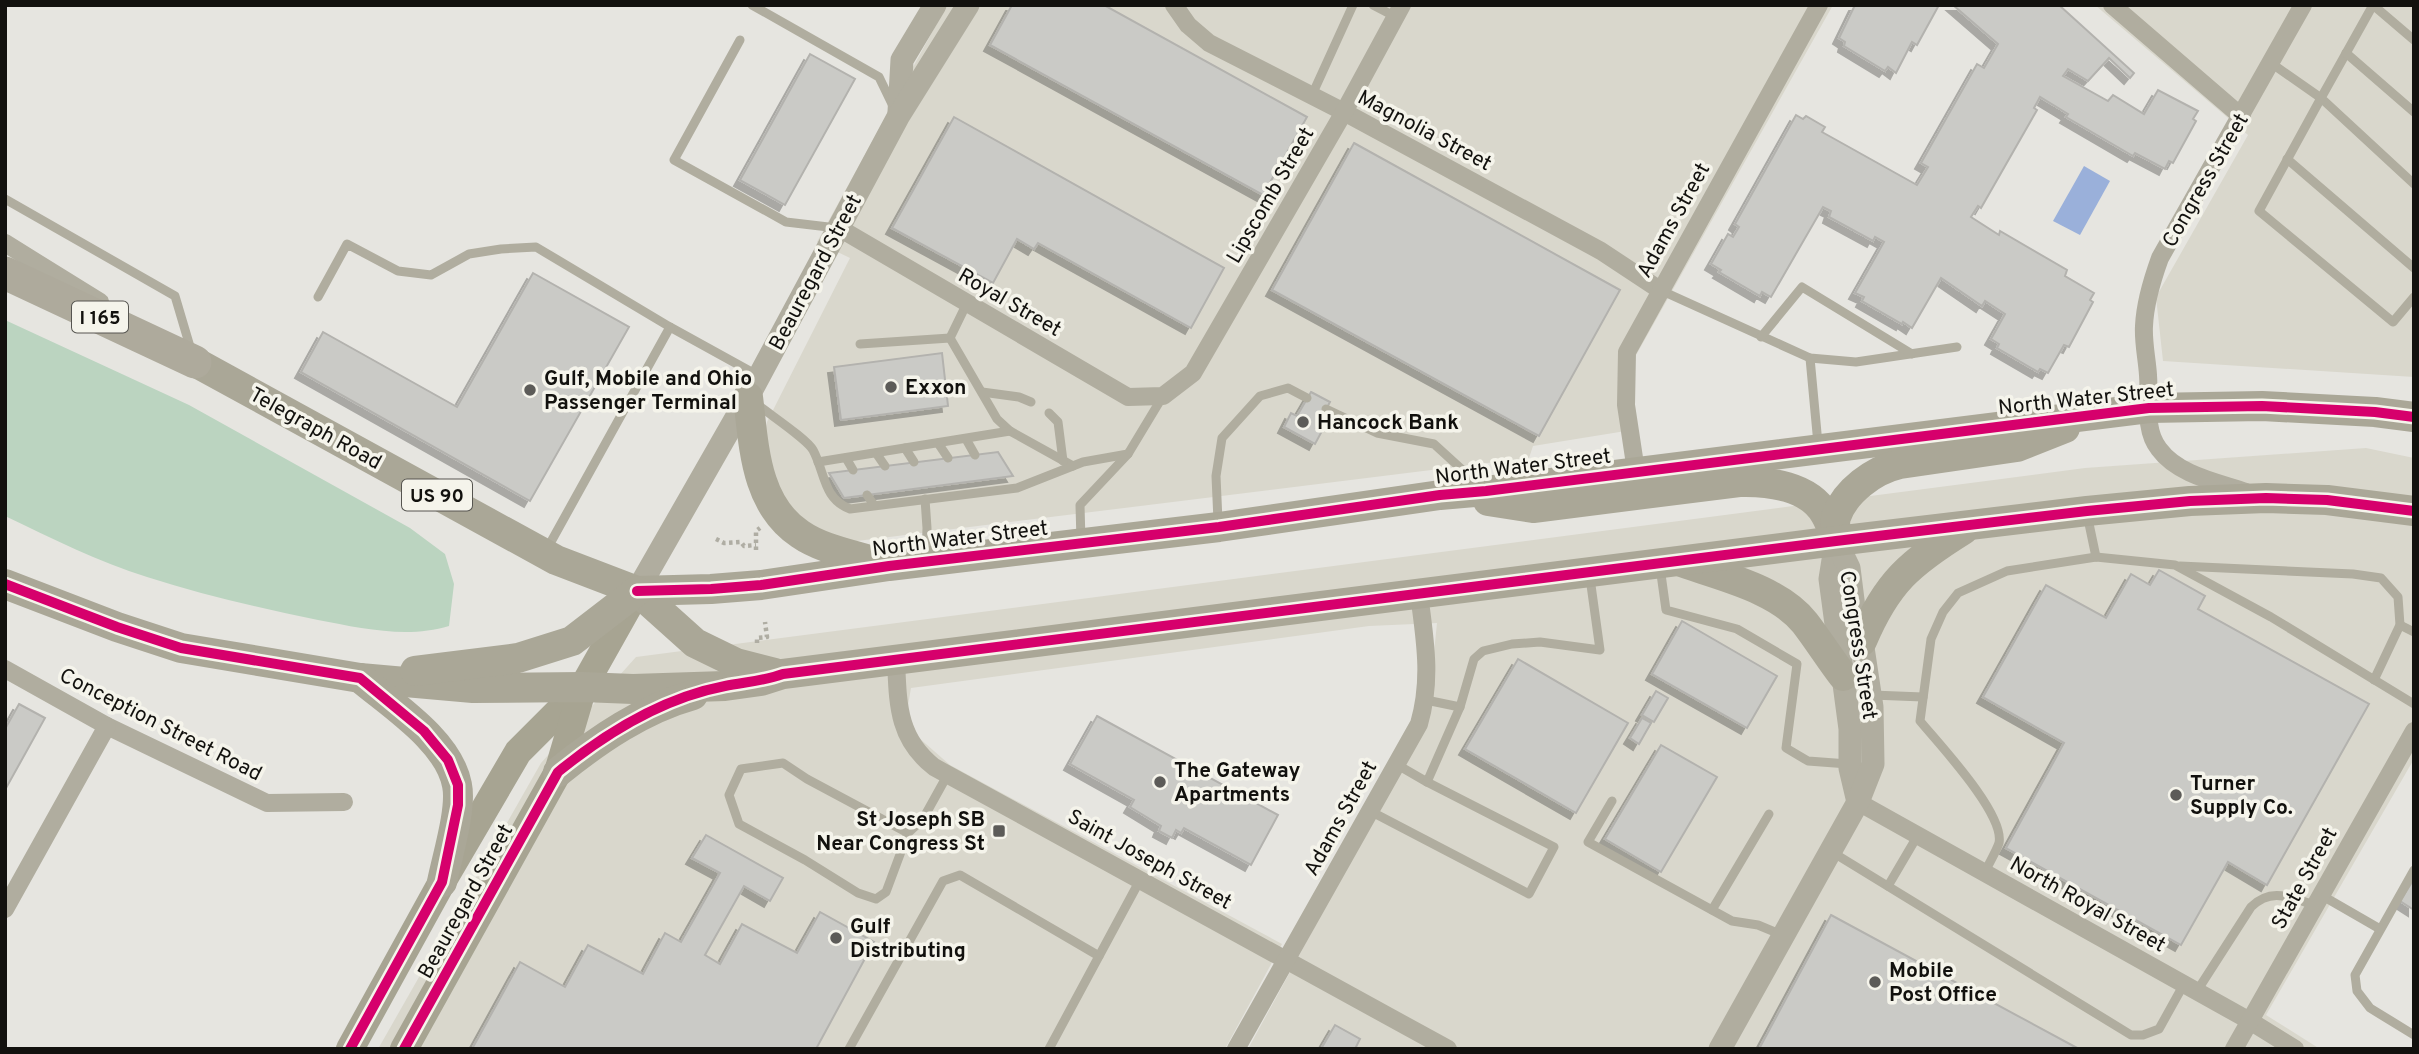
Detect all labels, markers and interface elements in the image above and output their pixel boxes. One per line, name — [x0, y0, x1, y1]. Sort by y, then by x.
street label: Magnolia Street — [1353, 85, 1496, 178]
street label: Congress Street — [2157, 109, 2256, 253]
street label: Lipscomb Street — [1221, 123, 1321, 269]
street label: Adams Street — [1632, 158, 1717, 283]
street label: Beauregard Street — [764, 190, 869, 355]
street label: Royal Street — [953, 263, 1066, 344]
road number: I 165 — [72, 302, 128, 332]
place label: Gulf, Mobile and Ohio Passenger Terminal — [544, 366, 752, 417]
place label: Exxon — [905, 375, 967, 402]
street label: North Water Street — [1997, 377, 2176, 422]
marker: Exxon — [883, 379, 899, 395]
street label: Telegraph Road — [244, 382, 386, 477]
marker: Gulf, Mobile and Ohio Passenger Terminal — [522, 382, 538, 398]
place label: Hancock Bank — [1317, 410, 1459, 437]
marker: Hancock Bank — [1295, 414, 1311, 430]
street label: North Water Street — [1434, 443, 1613, 492]
road number: US 90 — [402, 480, 472, 510]
street label: North Water Street — [871, 515, 1050, 564]
street label: Congress Street — [1832, 569, 1883, 722]
street label: Conception Street Road — [54, 662, 266, 788]
street label: Adams Street — [1299, 756, 1384, 881]
place label: The Gateway Apartments — [1174, 758, 1301, 809]
place label: Turner Supply Co. — [2190, 771, 2293, 822]
marker: The Gateway Apartments — [1152, 774, 1168, 790]
marker: Turner Supply Co. — [2168, 787, 2184, 803]
street label: Saint Joseph Street — [1062, 804, 1236, 917]
place label: St Joseph SB Near Congress St — [816, 807, 985, 858]
street label: Beauregard Street — [413, 820, 520, 984]
marker: St Joseph SB Near Congress St — [991, 823, 1007, 839]
street label: State Street — [2266, 823, 2344, 935]
street label: North Royal Street — [2004, 851, 2170, 959]
place label: Gulf Distributing — [850, 914, 966, 965]
marker: Gulf Distributing — [828, 930, 844, 946]
place label: Mobile Post Office — [1889, 958, 1997, 1009]
marker: Mobile Post Office — [1867, 974, 1883, 990]

